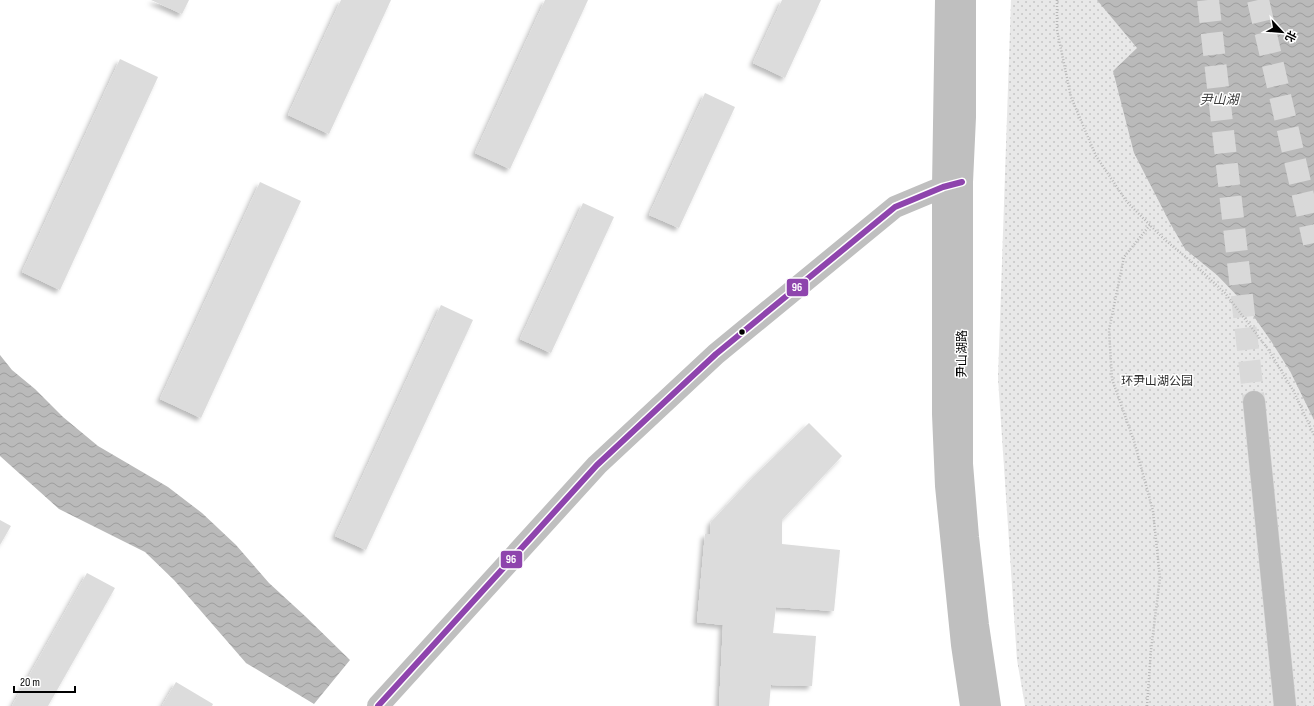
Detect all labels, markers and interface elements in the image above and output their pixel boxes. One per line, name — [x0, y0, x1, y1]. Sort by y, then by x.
north arrow — [1262, 12, 1302, 52]
text: 北 — [1282, 28, 1299, 44]
water label: 尹山湖 — [1199, 92, 1240, 108]
line badge: 96 — [786, 278, 809, 297]
text: 96 — [792, 281, 802, 294]
unlabelled marker — [737, 327, 747, 337]
street label: 尹山湖路 — [955, 330, 970, 378]
park label: 环尹山湖公园 — [1121, 374, 1193, 389]
line badge: 96 — [500, 550, 523, 569]
text: 96 — [506, 553, 516, 566]
scale bar — [14, 668, 75, 694]
text: 20 m — [20, 675, 40, 690]

